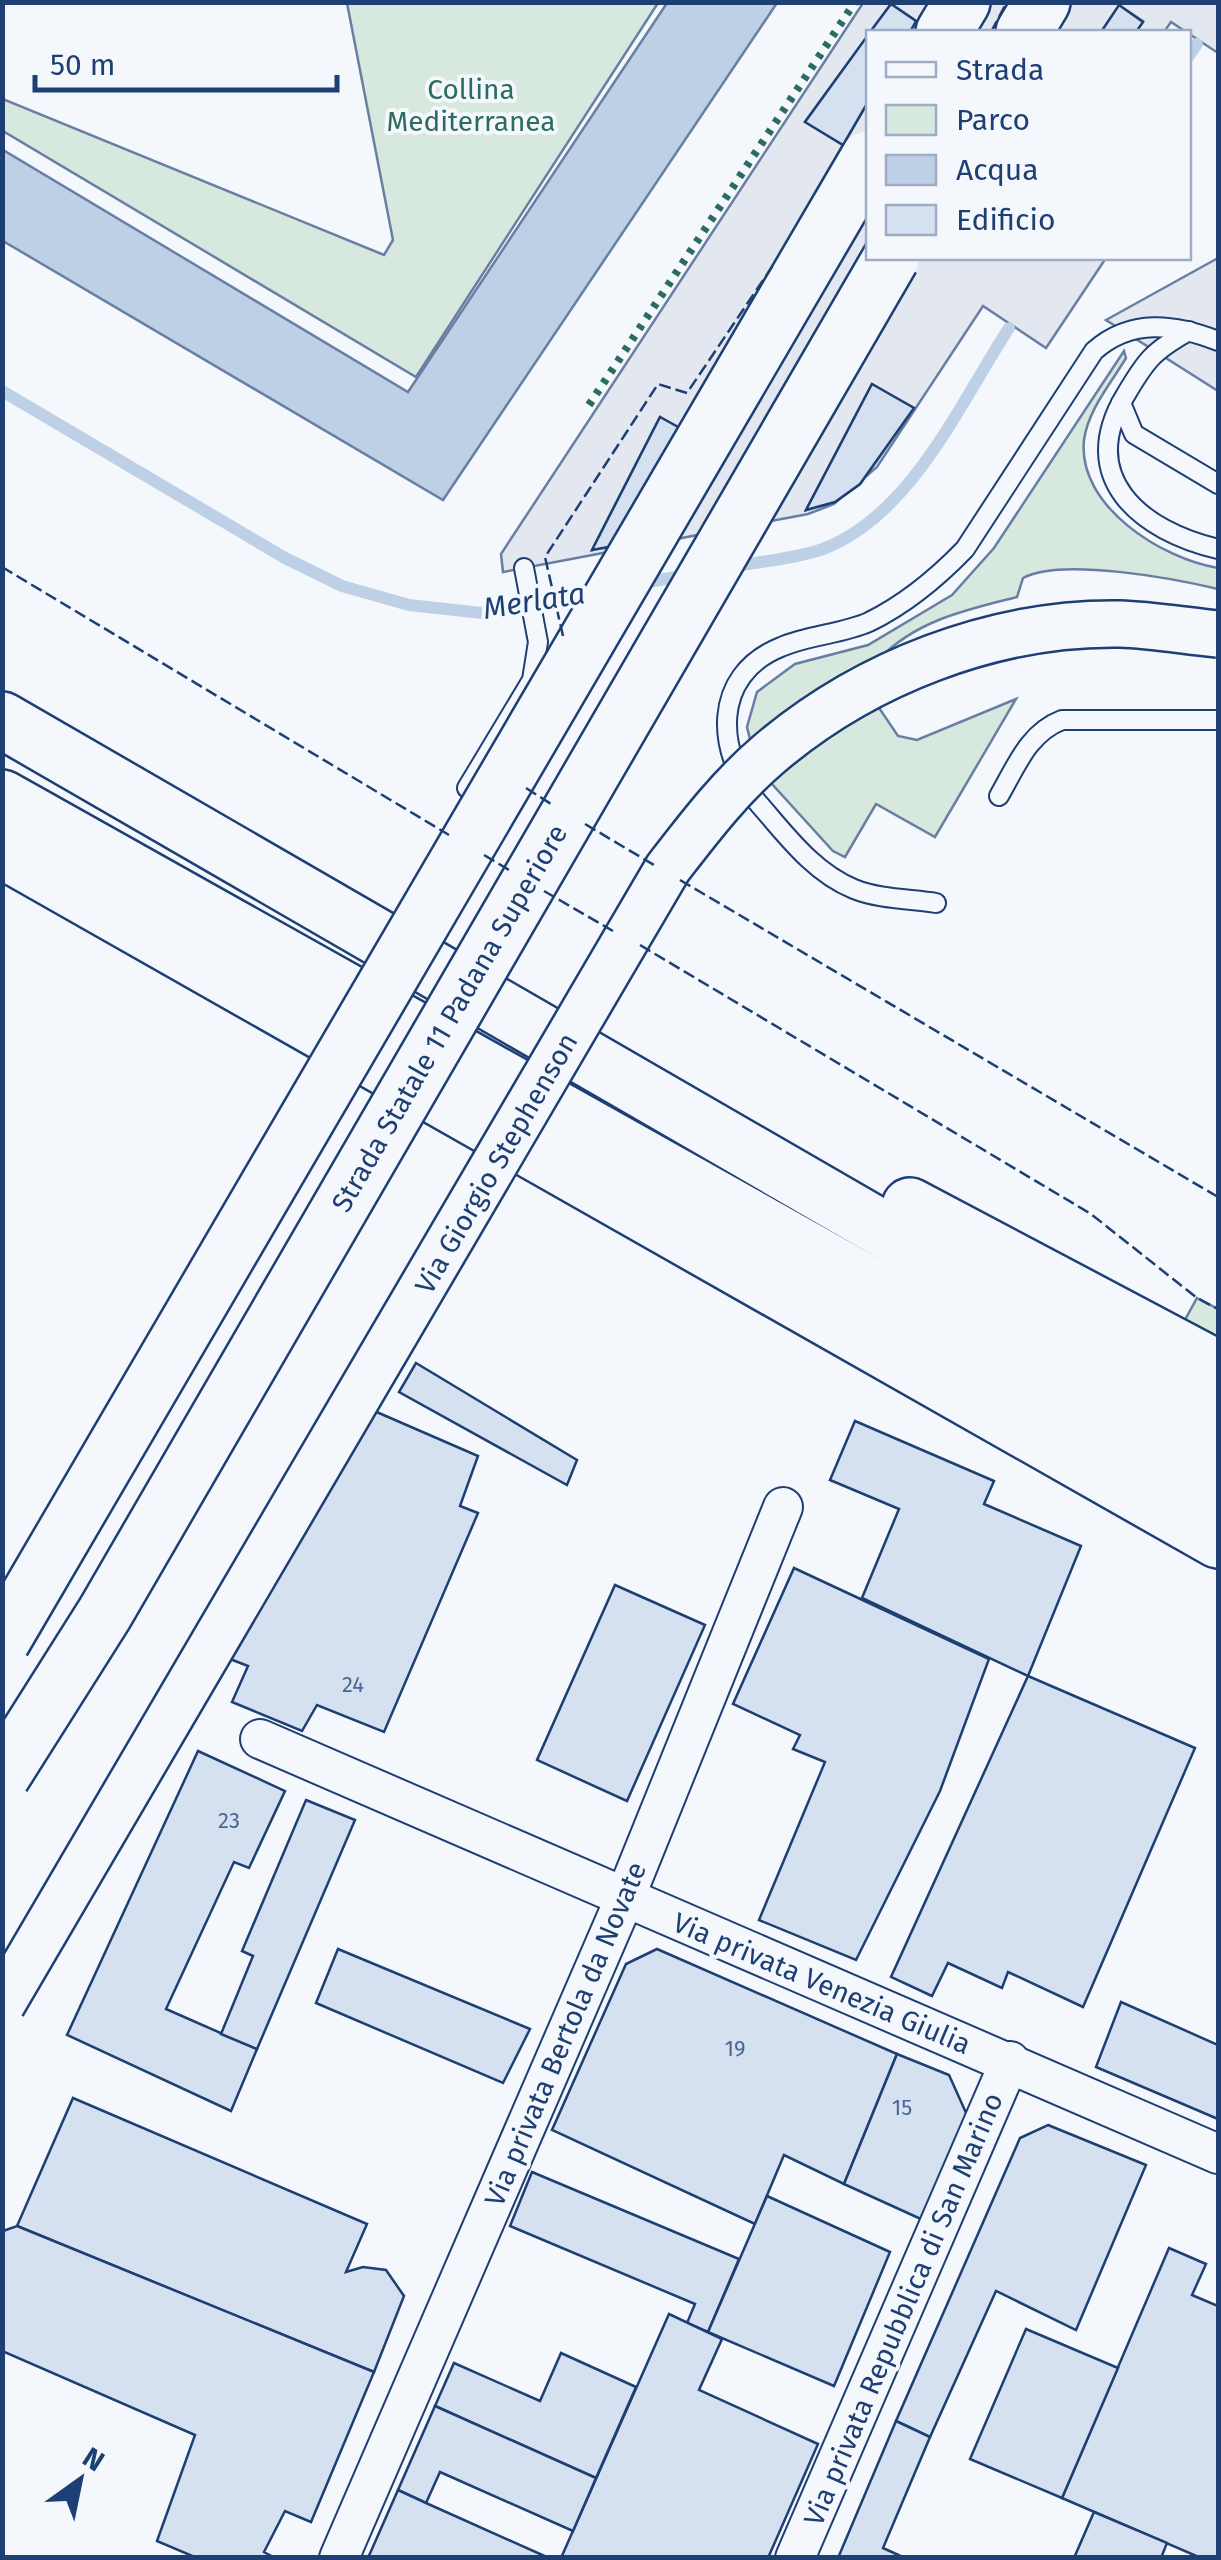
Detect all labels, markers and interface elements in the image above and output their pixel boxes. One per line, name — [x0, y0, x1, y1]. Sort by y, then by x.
scale bar — [35, 30, 338, 92]
legend — [866, 30, 1191, 260]
text: 50 m — [50, 47, 115, 83]
text: Strada — [956, 52, 1044, 88]
park label: Collina Mediterranea — [386, 73, 556, 138]
text: Parco — [956, 102, 1030, 138]
text: Acqua — [956, 152, 1039, 188]
text: Edificio — [956, 202, 1055, 238]
water label: Merlata — [480, 575, 588, 627]
street label: Strada Statale 11 Padana Superiore — [325, 819, 574, 1218]
street label: Via Giorgio Stephenson — [408, 1027, 585, 1299]
house number: 24 — [342, 1671, 364, 1698]
house number: 23 — [218, 1807, 240, 1834]
street label: Via privata Bertola da Novate — [478, 1857, 653, 2211]
street label: Via privata Venezia Giulia — [668, 1906, 976, 2061]
house number: 19 — [724, 2035, 746, 2062]
street label: Via privata Repubblica di San Marino — [797, 2088, 1010, 2531]
house number: 15 — [892, 2094, 912, 2121]
north arrow — [30, 2430, 130, 2530]
text: N — [77, 2441, 110, 2478]

